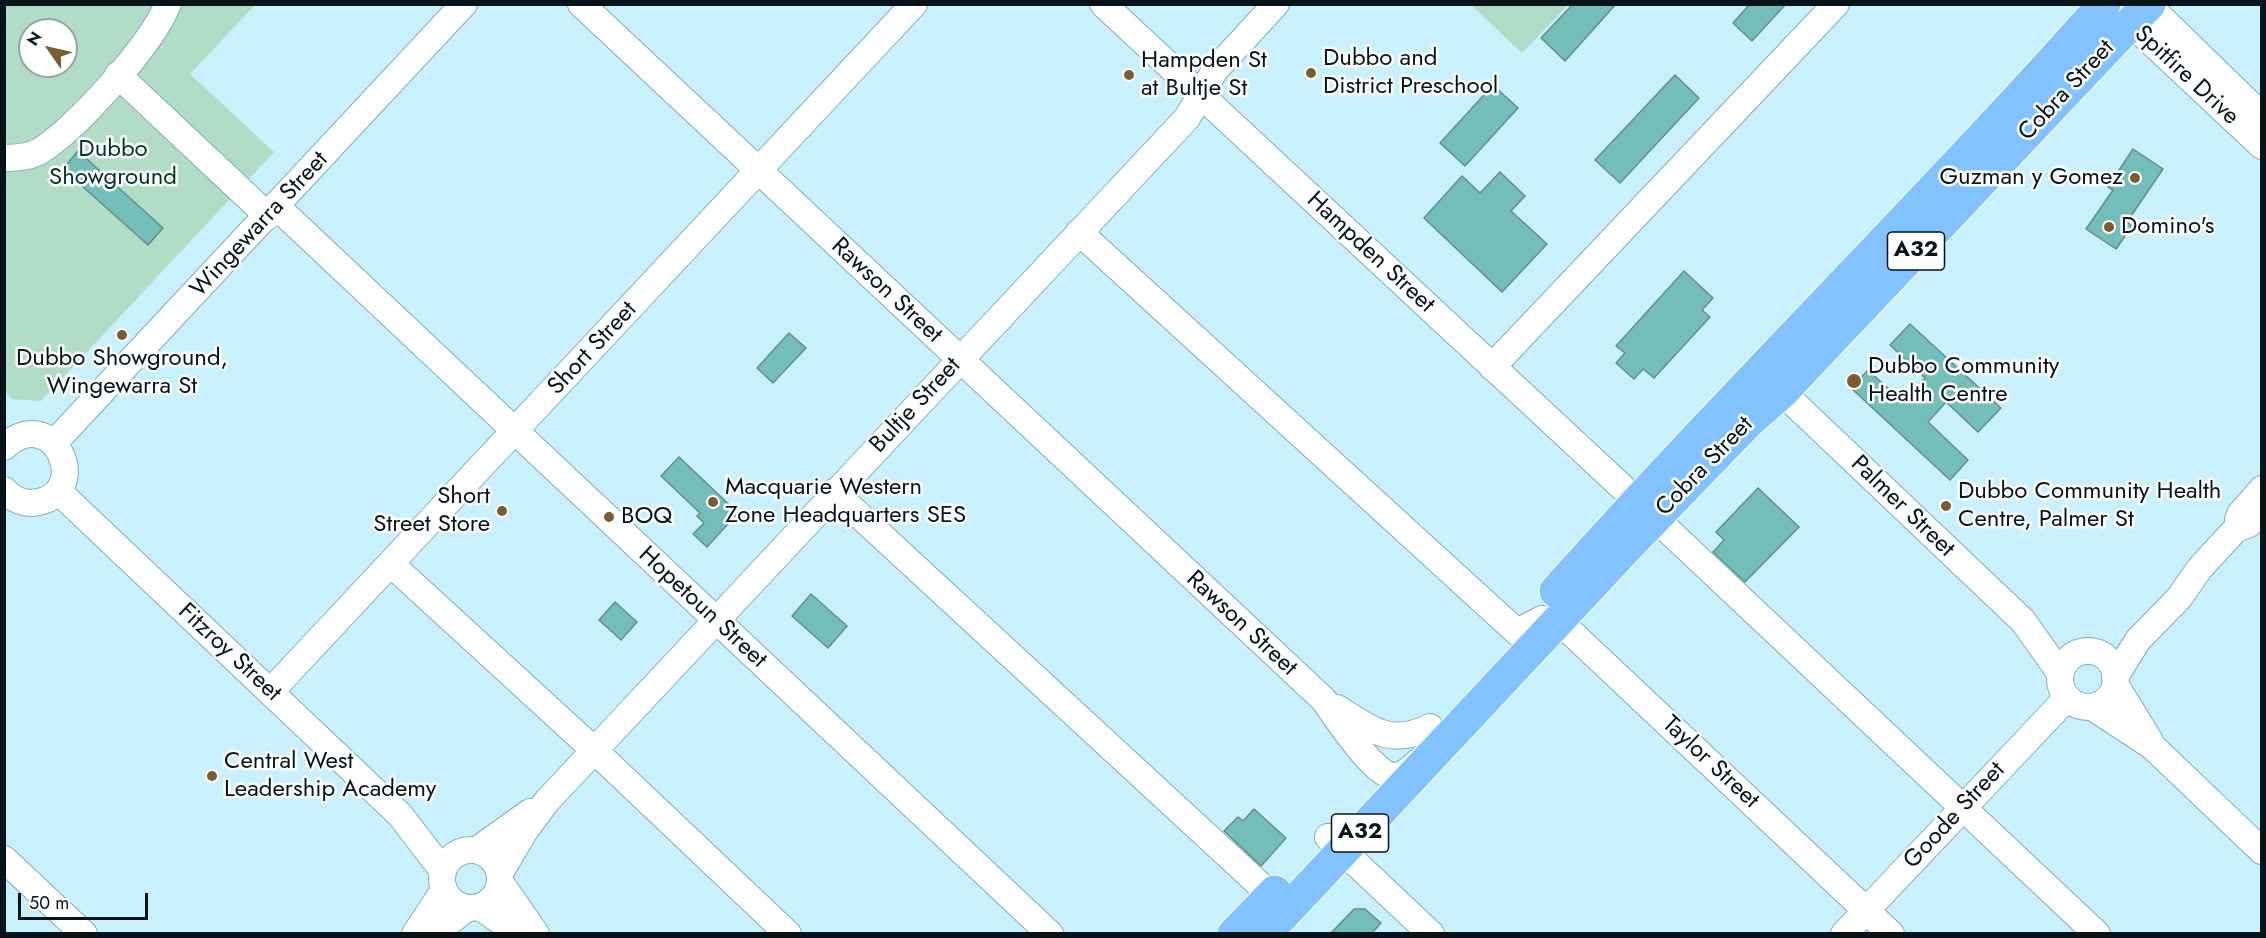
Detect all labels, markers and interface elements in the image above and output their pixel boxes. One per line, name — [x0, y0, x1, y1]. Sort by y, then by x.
north arrow — [18, 18, 78, 78]
street label: Spitfire Drive — [2128, 20, 2244, 132]
text: N — [21, 27, 47, 50]
street label: Cobra Street — [2013, 35, 2121, 147]
place label: Dubbo and District Preschool — [1323, 45, 1498, 101]
place label: Hampden St at Bultje St — [1141, 47, 1267, 103]
marker: Dubbo and District Preschool — [1304, 66, 1318, 80]
marker: Hampden St at Bultje St — [1122, 68, 1136, 82]
park label: Dubbo Showground — [49, 136, 177, 192]
street label: Wingewarra Street — [185, 146, 335, 304]
place label: Guzman y Gomez — [1939, 164, 2123, 192]
marker: Guzman y Gomez — [2128, 171, 2142, 185]
street label: Hampden Street — [1300, 186, 1440, 320]
place label: Domino's — [2121, 213, 2214, 241]
marker: Domino's — [2102, 220, 2116, 234]
street label: Rawson Street — [825, 232, 947, 350]
road number: A32 — [1888, 232, 1944, 270]
street label: Short Street — [542, 296, 644, 402]
marker: Dubbo Showground, Wingewarra St — [115, 328, 129, 342]
place label: Dubbo Showground, Wingewarra St — [16, 345, 228, 401]
street label: Bultje Street — [865, 352, 967, 460]
place label: Dubbo Community Health Centre — [1868, 353, 2059, 409]
marker: Dubbo Community Health Centre — [1845, 372, 1863, 390]
street label: Cobra Street — [1650, 411, 1760, 523]
street label: Palmer Street — [1844, 450, 1960, 564]
place label: Macquarie Western Zone Headquarters SES — [725, 474, 966, 530]
place label: Dubbo Community Health Centre, Palmer St — [1958, 478, 2221, 534]
place label: Short Street Store — [373, 483, 490, 539]
marker: Macquarie Western Zone Headquarters SES — [706, 495, 720, 509]
marker: Dubbo Community Health Centre, Palmer St — [1939, 499, 1953, 513]
place label: BOQ — [621, 503, 672, 531]
marker: Short Street Store — [495, 504, 509, 518]
marker: BOQ — [602, 510, 616, 524]
street label: Hopetoun Street — [632, 541, 772, 675]
street label: Rawson Street — [1180, 565, 1302, 683]
street label: Fitzroy Street — [171, 598, 287, 708]
street label: Taylor Street — [1656, 711, 1764, 815]
place label: Central West Leadership Academy — [224, 748, 436, 804]
street label: Goode Street — [1898, 757, 2012, 875]
marker: Central West Leadership Academy — [205, 769, 219, 783]
road number: A32 — [1332, 814, 1388, 852]
scale bar — [21, 881, 152, 919]
text: 50 m — [29, 890, 69, 916]

